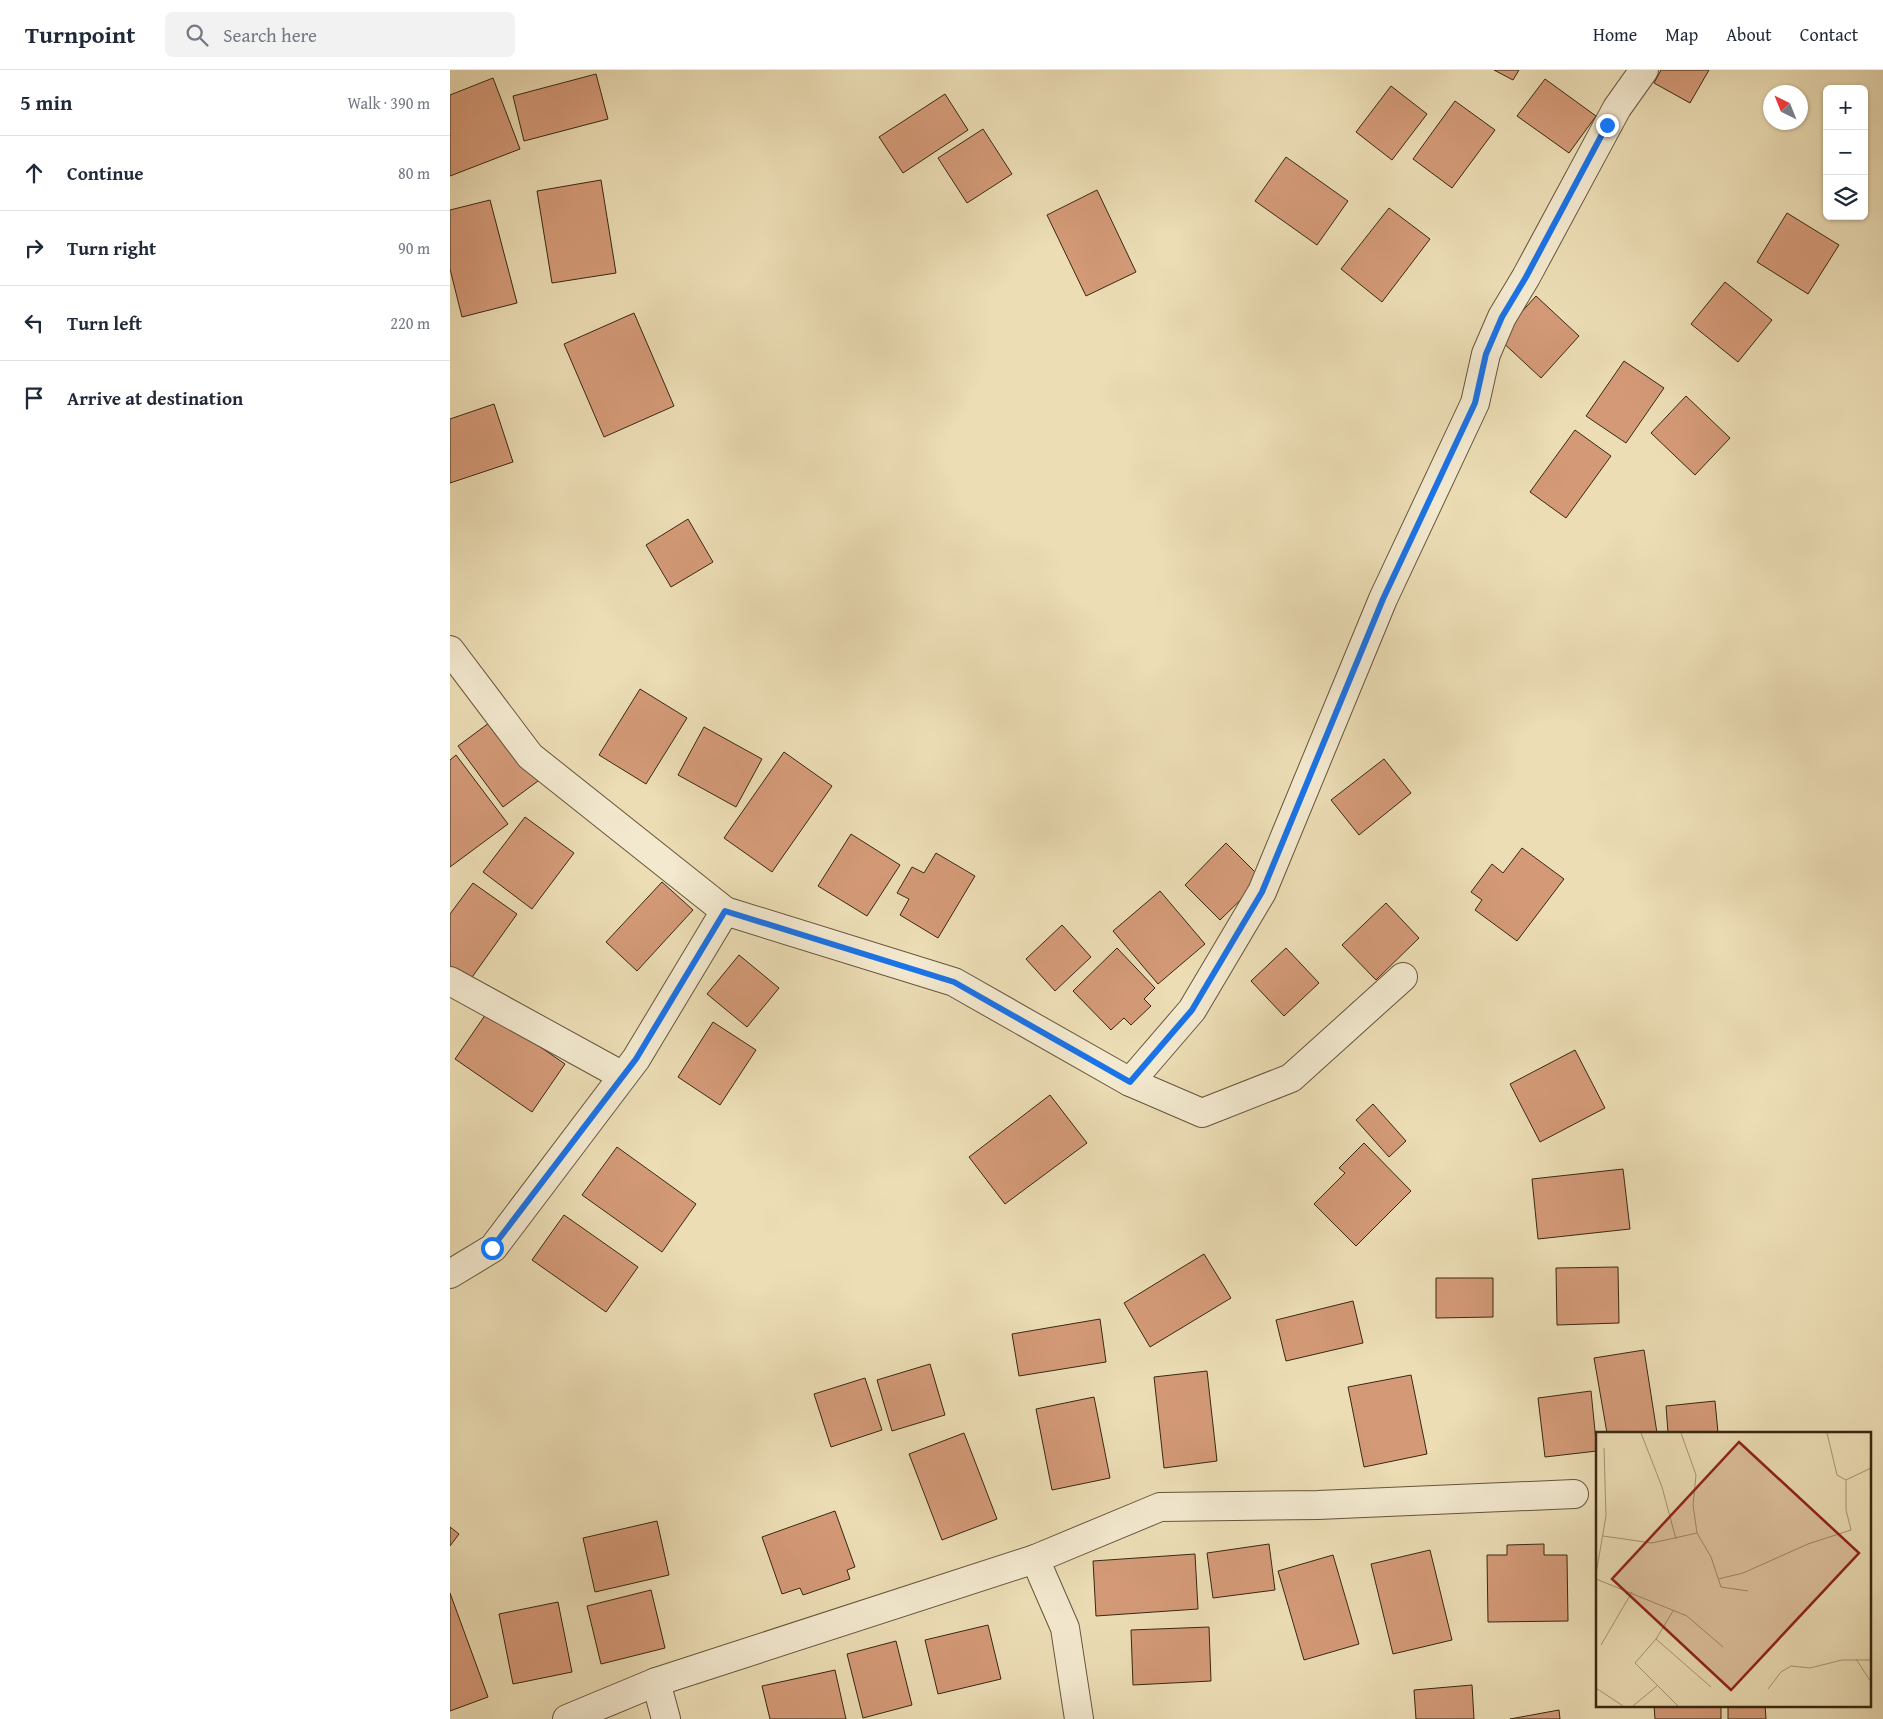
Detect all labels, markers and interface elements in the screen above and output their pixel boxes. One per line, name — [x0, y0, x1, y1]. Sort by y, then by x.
search box — [165, 12, 515, 57]
text: Turnpoint — [25, 17, 135, 52]
icon: search — [183, 21, 211, 49]
text: Search here — [223, 21, 317, 49]
text: Home — [1593, 21, 1637, 48]
text: Map — [1665, 21, 1698, 48]
text: About — [1726, 21, 1772, 48]
text: Contact — [1800, 21, 1858, 48]
north arrow — [1763, 85, 1808, 130]
map controls — [1823, 85, 1868, 220]
button: + — [1823, 85, 1868, 130]
text: 5 min — [20, 87, 72, 118]
text: Walk · 390 m — [347, 91, 430, 115]
route end — [1596, 114, 1619, 137]
button: − — [1823, 130, 1868, 175]
icon: ahead — [20, 159, 48, 187]
text: Continue — [67, 159, 144, 187]
text: 80 m — [398, 161, 430, 185]
button: layers — [1823, 175, 1868, 220]
icon: right — [20, 234, 48, 262]
text: Turn right — [67, 234, 156, 262]
text: 90 m — [398, 236, 430, 260]
icon: left — [20, 309, 48, 337]
text: Turn left — [67, 309, 142, 337]
text: 220 m — [390, 311, 430, 335]
icon: arrive — [20, 384, 48, 412]
text: Arrive at destination — [67, 384, 243, 412]
route start — [481, 1237, 504, 1260]
inset map — [1596, 1432, 1870, 1706]

